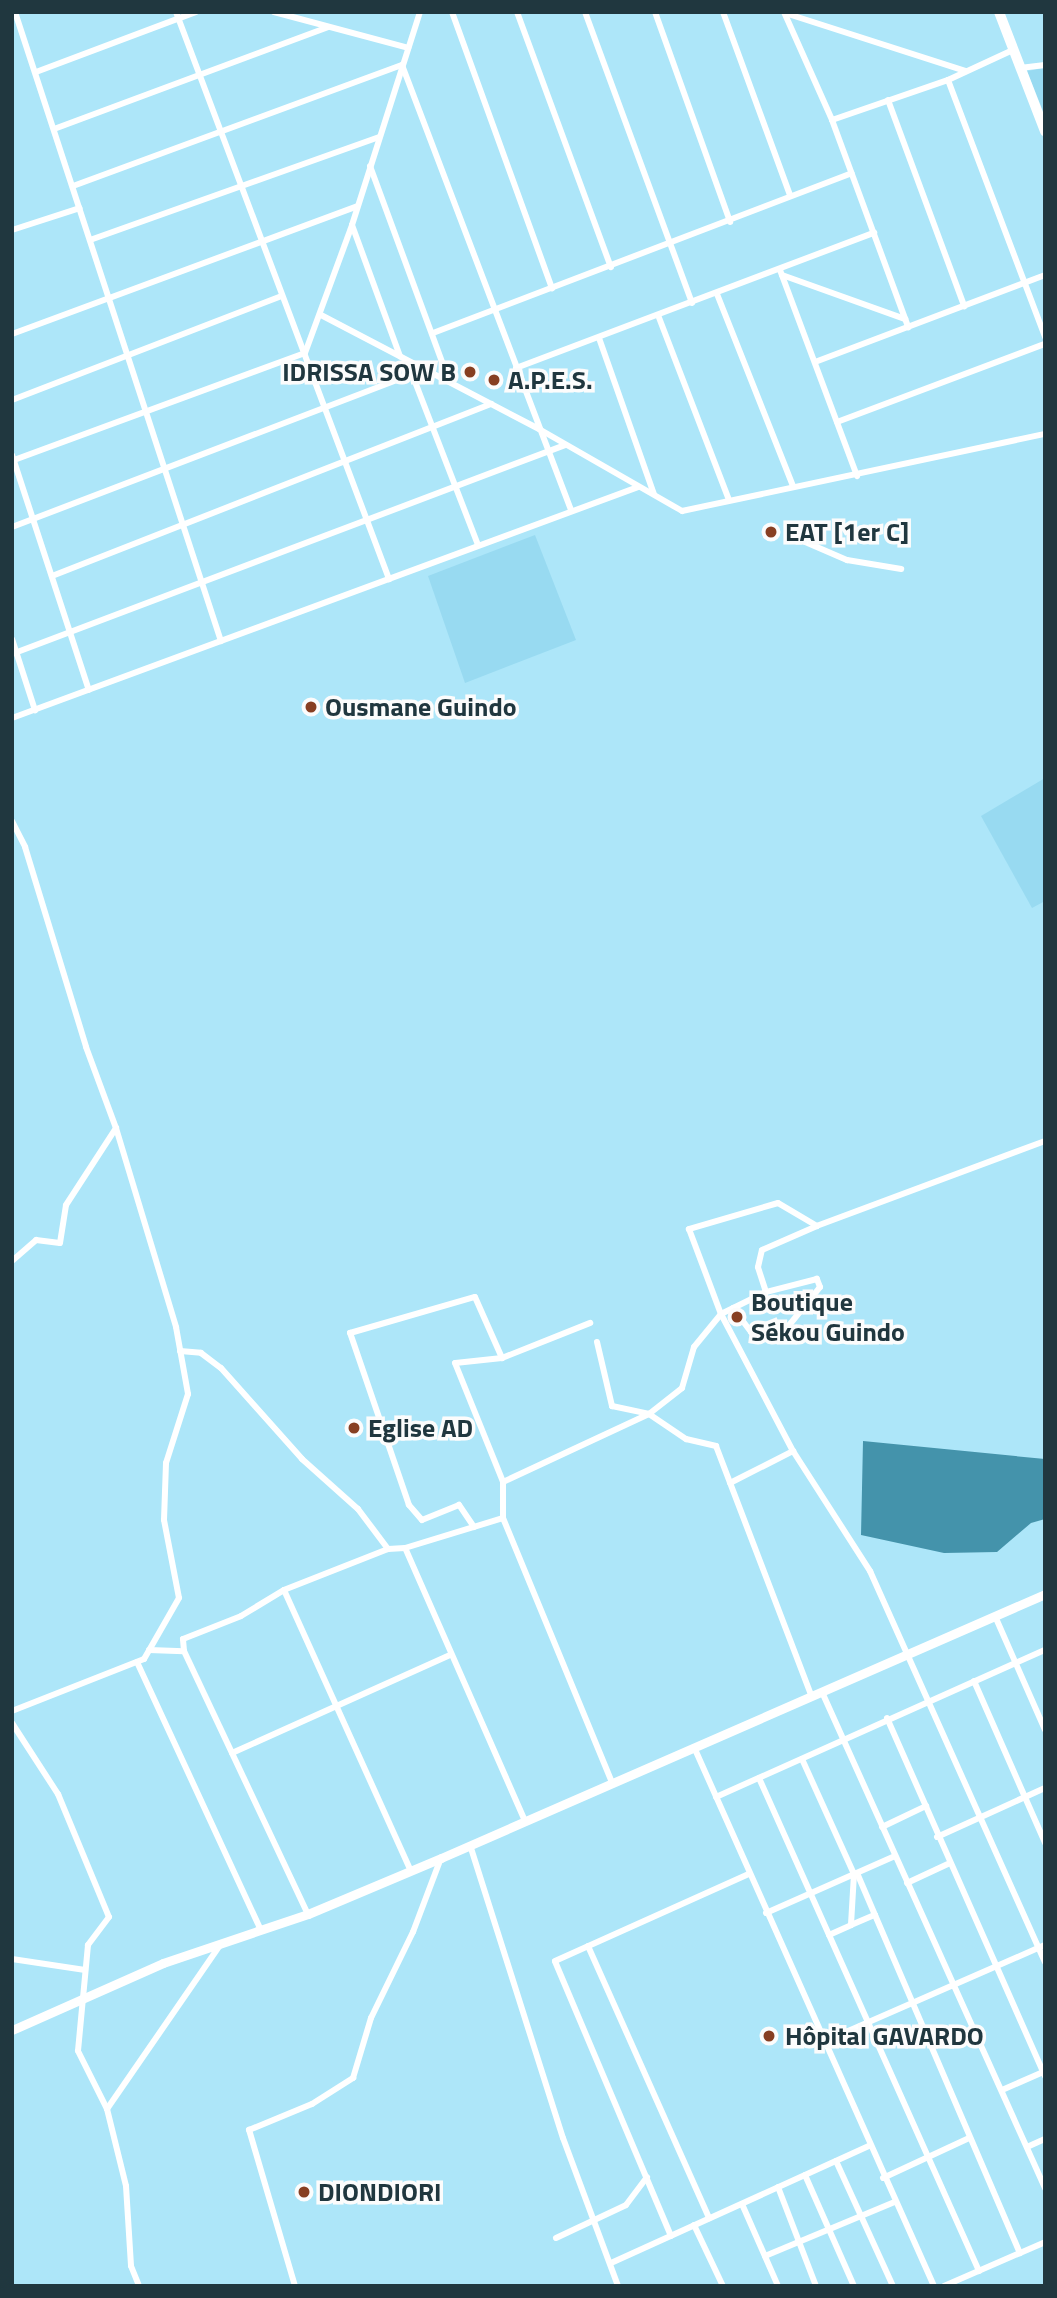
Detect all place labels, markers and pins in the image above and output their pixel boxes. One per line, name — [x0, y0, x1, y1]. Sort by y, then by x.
place label: IDRISSA SOW B — [282, 356, 456, 388]
marker: IDRISSA SOW B — [462, 364, 478, 380]
place label: A.P.E.S. — [508, 364, 593, 396]
marker: A.P.E.S. — [486, 372, 502, 388]
place label: EAT [1er C] — [785, 516, 909, 548]
marker: EAT [1er C] — [763, 524, 779, 540]
place label: Ousmane Guindo — [325, 691, 517, 723]
marker: Ousmane Guindo — [303, 699, 319, 715]
place label: Boutique Sékou Guindo — [751, 1286, 905, 1348]
marker: Boutique Sékou Guindo — [729, 1309, 745, 1325]
place label: Eglise AD — [368, 1412, 473, 1444]
marker: Eglise AD — [346, 1420, 362, 1436]
place label: Hôpital GAVARDO — [785, 2020, 984, 2052]
marker: Hôpital GAVARDO — [759, 2026, 779, 2046]
place label: DIONDIORI — [318, 2176, 442, 2208]
marker: DIONDIORI — [296, 2184, 312, 2200]

